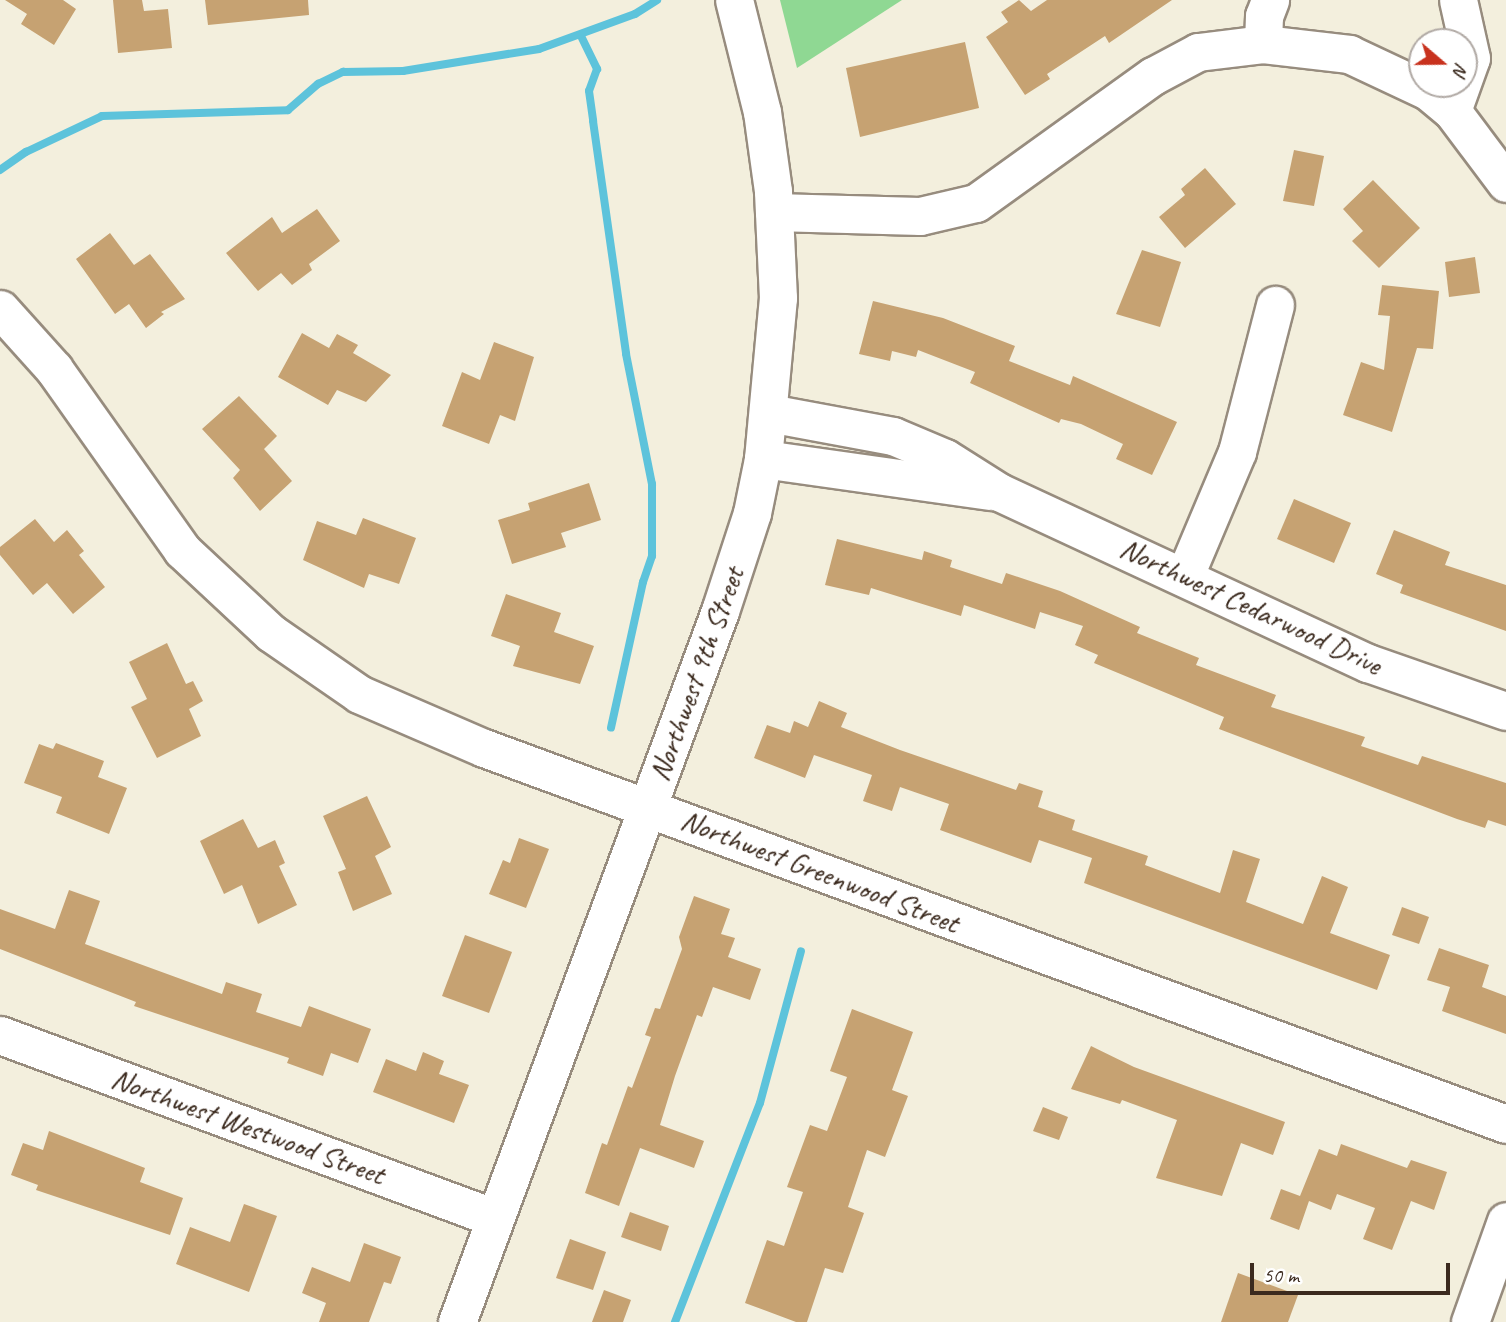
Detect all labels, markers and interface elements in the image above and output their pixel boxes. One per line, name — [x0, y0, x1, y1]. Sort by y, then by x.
north arrow — [1408, 28, 1478, 98]
text: N — [1448, 60, 1474, 79]
street label: Northwest Cedarwood Drive — [1115, 530, 1387, 682]
street label: Northwest 9th Street — [641, 562, 751, 786]
street label: Northwest Greenwood Street — [676, 801, 964, 941]
street label: Northwest Westwood Street — [106, 1060, 390, 1192]
scale bar — [1254, 1248, 1454, 1292]
text: 50 m — [1263, 1262, 1299, 1288]

